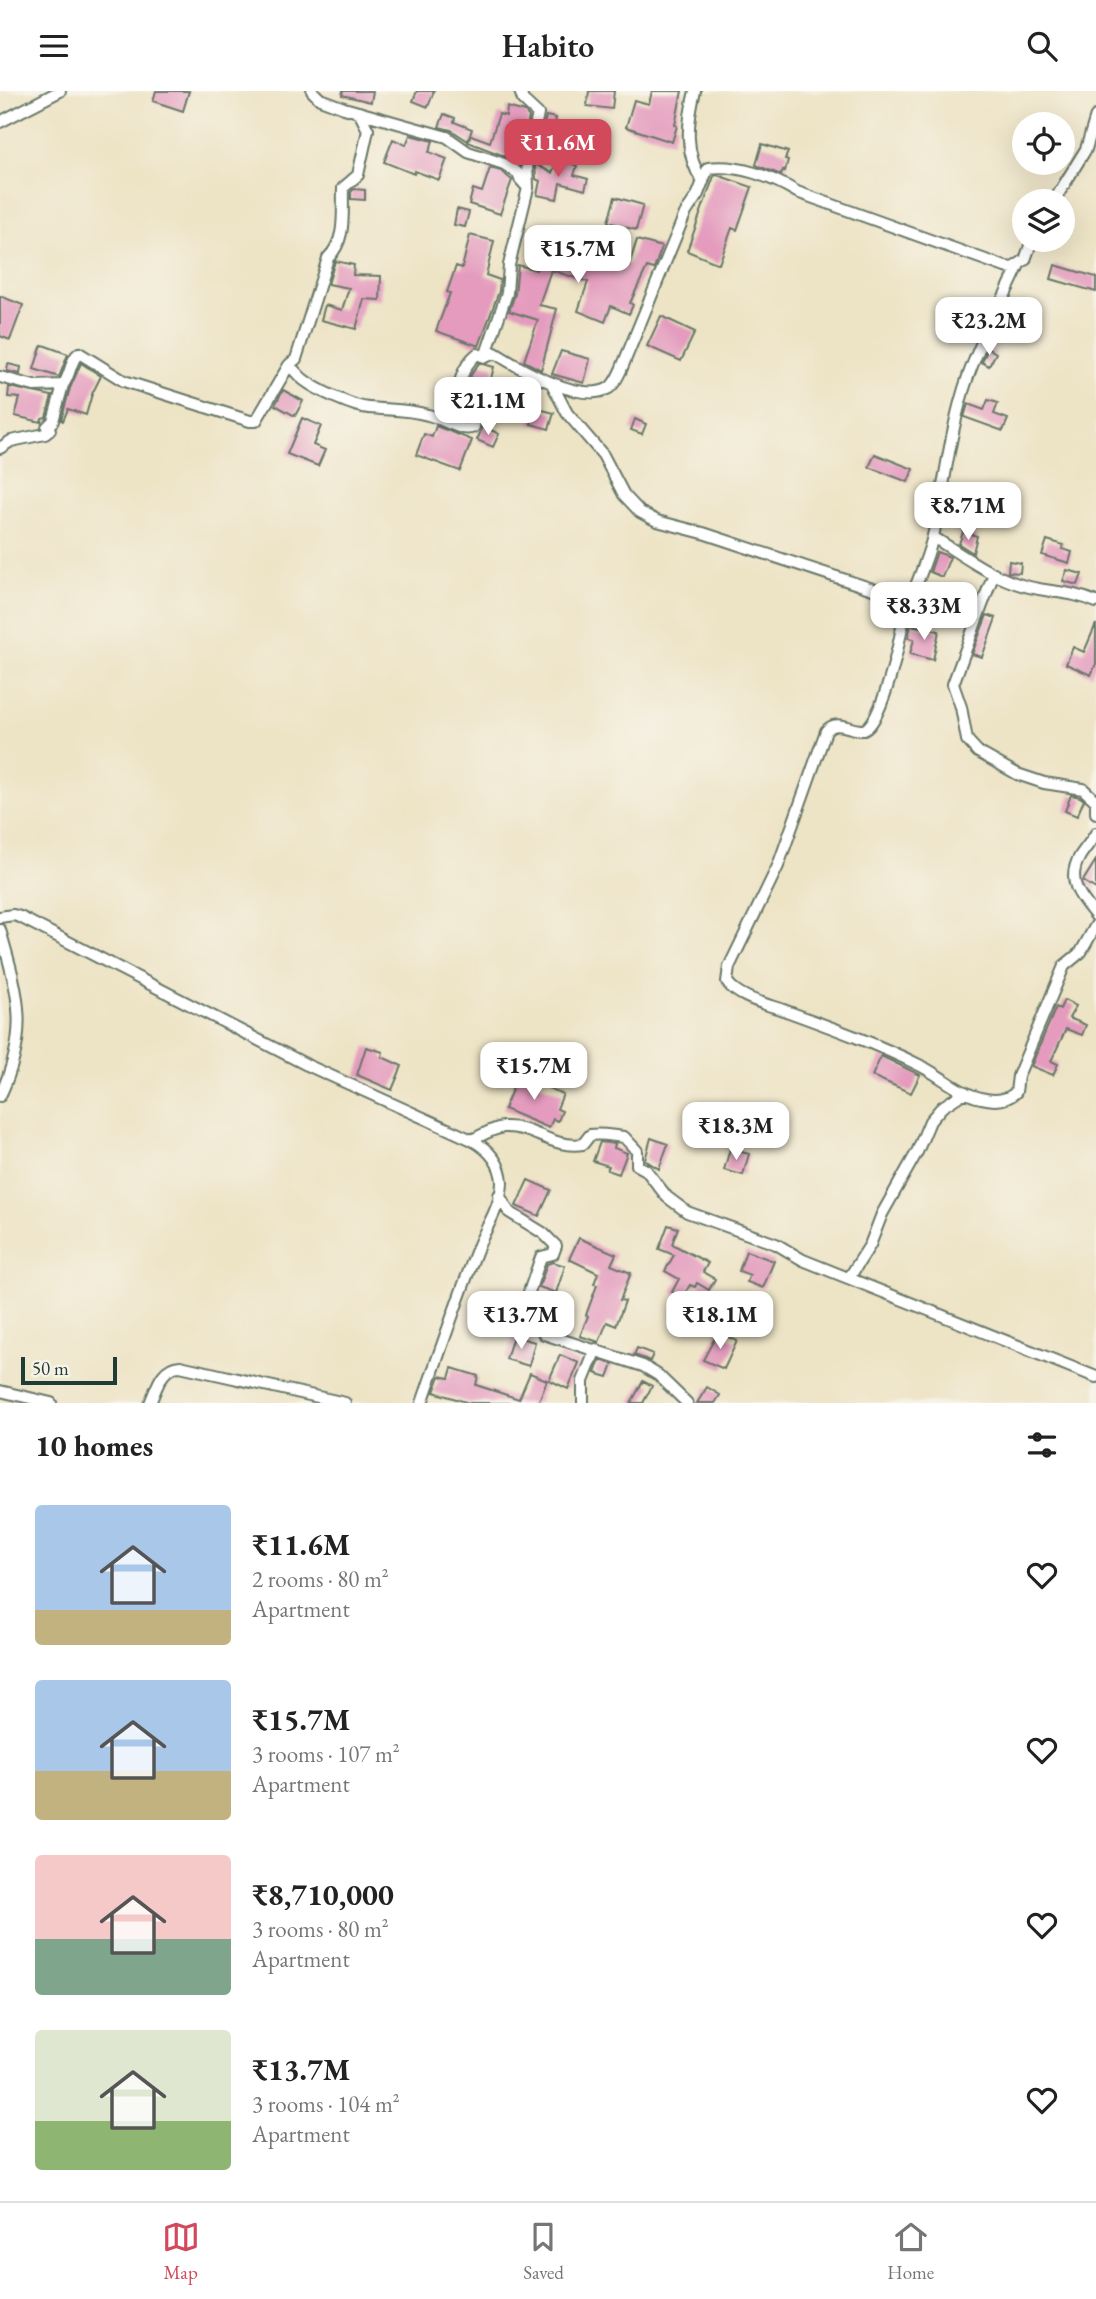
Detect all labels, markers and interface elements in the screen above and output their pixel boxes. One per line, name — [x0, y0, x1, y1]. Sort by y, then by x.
text: Habito — [502, 25, 594, 67]
icon: menu — [35, 27, 73, 65]
icon: search — [1023, 27, 1061, 65]
map controls — [1012, 112, 1075, 252]
button: locate — [1012, 112, 1075, 175]
pin: ₹11.6M — [501, 119, 615, 179]
text: ₹11.6M — [520, 127, 596, 157]
button: layers — [1012, 189, 1075, 252]
pin: ₹15.7M — [521, 225, 635, 285]
text: ₹15.7M — [540, 233, 616, 263]
pin: ₹23.2M — [932, 297, 1046, 357]
text: ₹23.2M — [951, 305, 1027, 335]
pin: ₹21.1M — [431, 377, 545, 437]
text: ₹21.1M — [450, 385, 526, 415]
pin: ₹8.71M — [911, 483, 1025, 542]
text: ₹8.71M — [930, 490, 1006, 520]
pin: ₹8.33M — [867, 582, 981, 642]
text: ₹8.33M — [886, 590, 962, 620]
pin: ₹15.7M — [477, 1042, 591, 1102]
text: ₹15.7M — [496, 1050, 572, 1080]
pin: ₹18.3M — [679, 1103, 793, 1162]
text: ₹18.3M — [698, 1110, 774, 1140]
pin: ₹13.7M — [464, 1291, 578, 1351]
pin: ₹18.1M — [663, 1291, 777, 1351]
text: ₹13.7M — [483, 1299, 559, 1329]
text: ₹18.1M — [682, 1299, 758, 1329]
scale bar — [21, 1354, 117, 1386]
text: 50 m — [32, 1356, 69, 1381]
text: 10 homes — [35, 1426, 153, 1465]
icon: filters — [1023, 1426, 1061, 1464]
text: ₹11.6M — [252, 1525, 350, 1564]
icon: home — [91, 1533, 175, 1617]
icon: heart — [1023, 1556, 1061, 1594]
text: 2 rooms · 80 m² — [252, 1564, 389, 1594]
text: Apartment — [252, 1594, 350, 1624]
text: ₹15.7M — [252, 1700, 350, 1739]
icon: home — [91, 1708, 175, 1792]
icon: heart — [1023, 1731, 1061, 1769]
text: 3 rooms · 107 m² — [252, 1739, 400, 1769]
text: Apartment — [252, 1769, 350, 1799]
text: ₹8,710,000 — [252, 1875, 394, 1914]
icon: home — [91, 1883, 175, 1967]
icon: heart — [1023, 1906, 1061, 1944]
text: 3 rooms · 80 m² — [252, 1914, 389, 1944]
text: Apartment — [252, 1944, 350, 1974]
text: ₹13.7M — [252, 2050, 350, 2089]
icon: home — [91, 2058, 175, 2142]
icon: heart — [1023, 2081, 1061, 2119]
text: 3 rooms · 104 m² — [252, 2089, 400, 2119]
text: Apartment — [252, 2119, 350, 2149]
tab: Map — [162, 2218, 200, 2285]
tab: Saved — [523, 2218, 564, 2285]
tab: Home — [887, 2218, 934, 2285]

